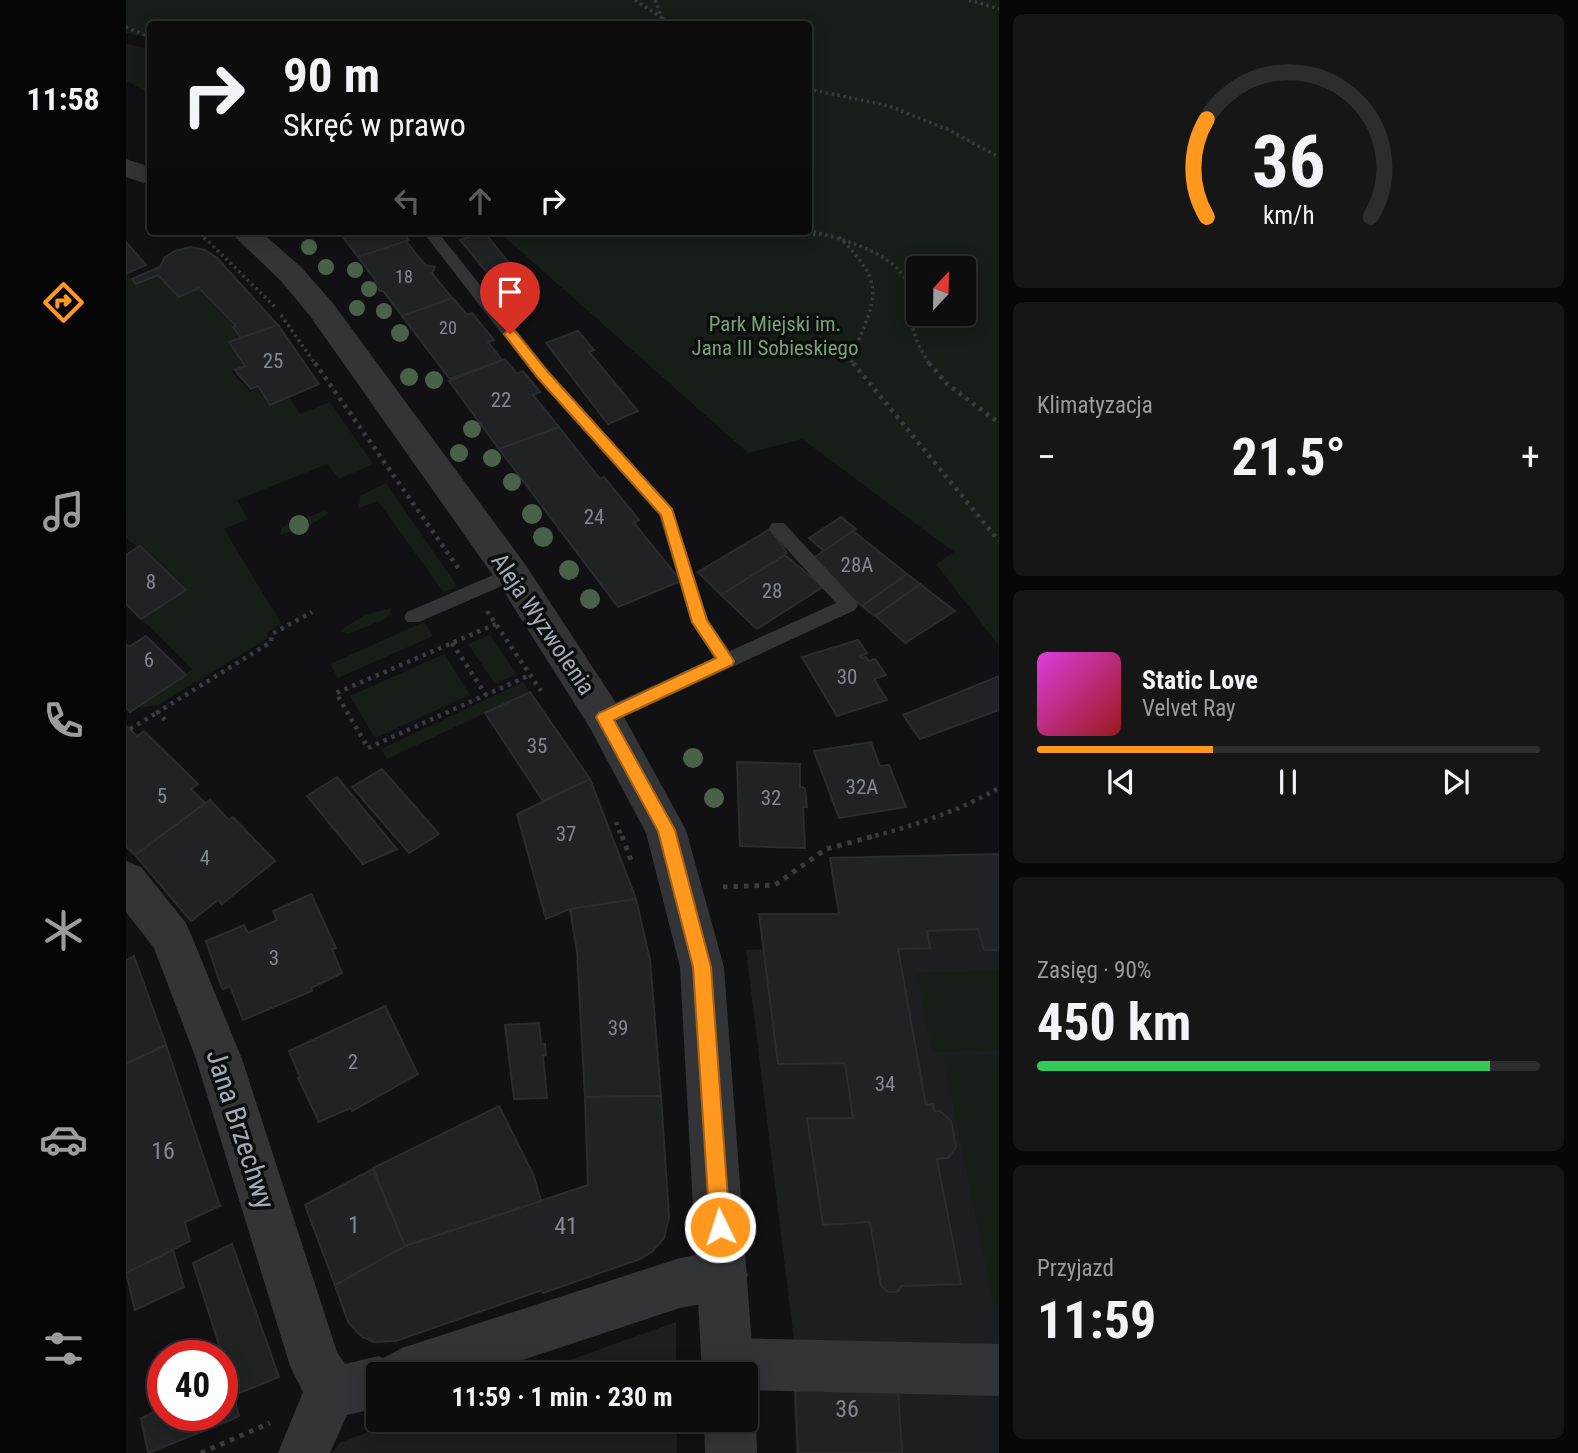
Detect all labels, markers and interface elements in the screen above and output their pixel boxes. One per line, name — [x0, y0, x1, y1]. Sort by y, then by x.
text: 90 m — [283, 47, 380, 104]
icon: right — [168, 49, 259, 140]
text: 11:58 — [26, 80, 100, 118]
text: Skręć w prawo — [283, 106, 466, 144]
text: 36 — [1252, 119, 1325, 205]
icon: left — [388, 182, 426, 220]
icon: ahead — [461, 182, 499, 220]
icon: right — [534, 182, 572, 220]
text: km/h — [1263, 201, 1314, 230]
north arrow — [906, 256, 976, 326]
map controls — [906, 256, 976, 326]
pin — [480, 262, 540, 334]
house number: 18 — [395, 266, 413, 287]
icon: arrive — [491, 273, 529, 311]
icon: directions — [39, 278, 88, 327]
park label: Park Miejski im. Jana III Sobieskiego — [692, 312, 858, 360]
house number: 20 — [439, 317, 457, 338]
house number: 25 — [263, 349, 283, 373]
house number: 22 — [491, 388, 511, 412]
text: Klimatyzacja — [1037, 392, 1153, 419]
text: 21.5° — [1231, 427, 1346, 488]
text: − — [1037, 435, 1056, 479]
text: + — [1521, 435, 1540, 479]
icon: music — [39, 487, 88, 536]
house number: 24 — [584, 505, 604, 529]
street label: Aleja Wyzwolenia — [485, 548, 601, 700]
house number: 28A — [841, 553, 873, 577]
house number: 8 — [146, 570, 156, 594]
house number: 28 — [762, 579, 782, 603]
house number: 6 — [144, 648, 154, 672]
house number: 30 — [837, 665, 857, 689]
text: Static Love — [1142, 665, 1258, 695]
text: Velvet Ray — [1142, 695, 1236, 722]
icon: phone — [39, 696, 88, 745]
house number: 35 — [527, 734, 547, 758]
icon: previous — [1102, 763, 1140, 801]
icon: pause — [1269, 763, 1307, 801]
icon: next — [1437, 763, 1475, 801]
house number: 32A — [846, 775, 878, 799]
house number: 5 — [157, 784, 167, 808]
house number: 32 — [761, 786, 781, 810]
house number: 37 — [556, 822, 576, 846]
house number: 4 — [200, 846, 210, 870]
icon: climate — [39, 906, 88, 955]
house number: 3 — [269, 946, 279, 970]
text: Zasięg · 90% — [1037, 957, 1151, 984]
text: 450 km — [1037, 992, 1191, 1053]
house number: 39 — [608, 1016, 628, 1040]
street label: Jana Brzechwy — [199, 1045, 282, 1213]
house number: 2 — [348, 1050, 358, 1074]
house number: 34 — [875, 1072, 895, 1096]
icon: car — [39, 1115, 88, 1164]
house number: 16 — [151, 1137, 175, 1165]
position arrow — [683, 1190, 757, 1264]
house number: 1 — [348, 1211, 360, 1239]
house number: 41 — [554, 1212, 578, 1240]
text: Przyjazd — [1037, 1255, 1114, 1282]
text: 11:59 — [1037, 1290, 1156, 1351]
icon: filters — [39, 1324, 88, 1373]
speed limit sign: 40 — [147, 1340, 238, 1431]
text: 11:59 · 1 min · 230 m — [452, 1382, 672, 1412]
house number: 36 — [835, 1395, 859, 1423]

